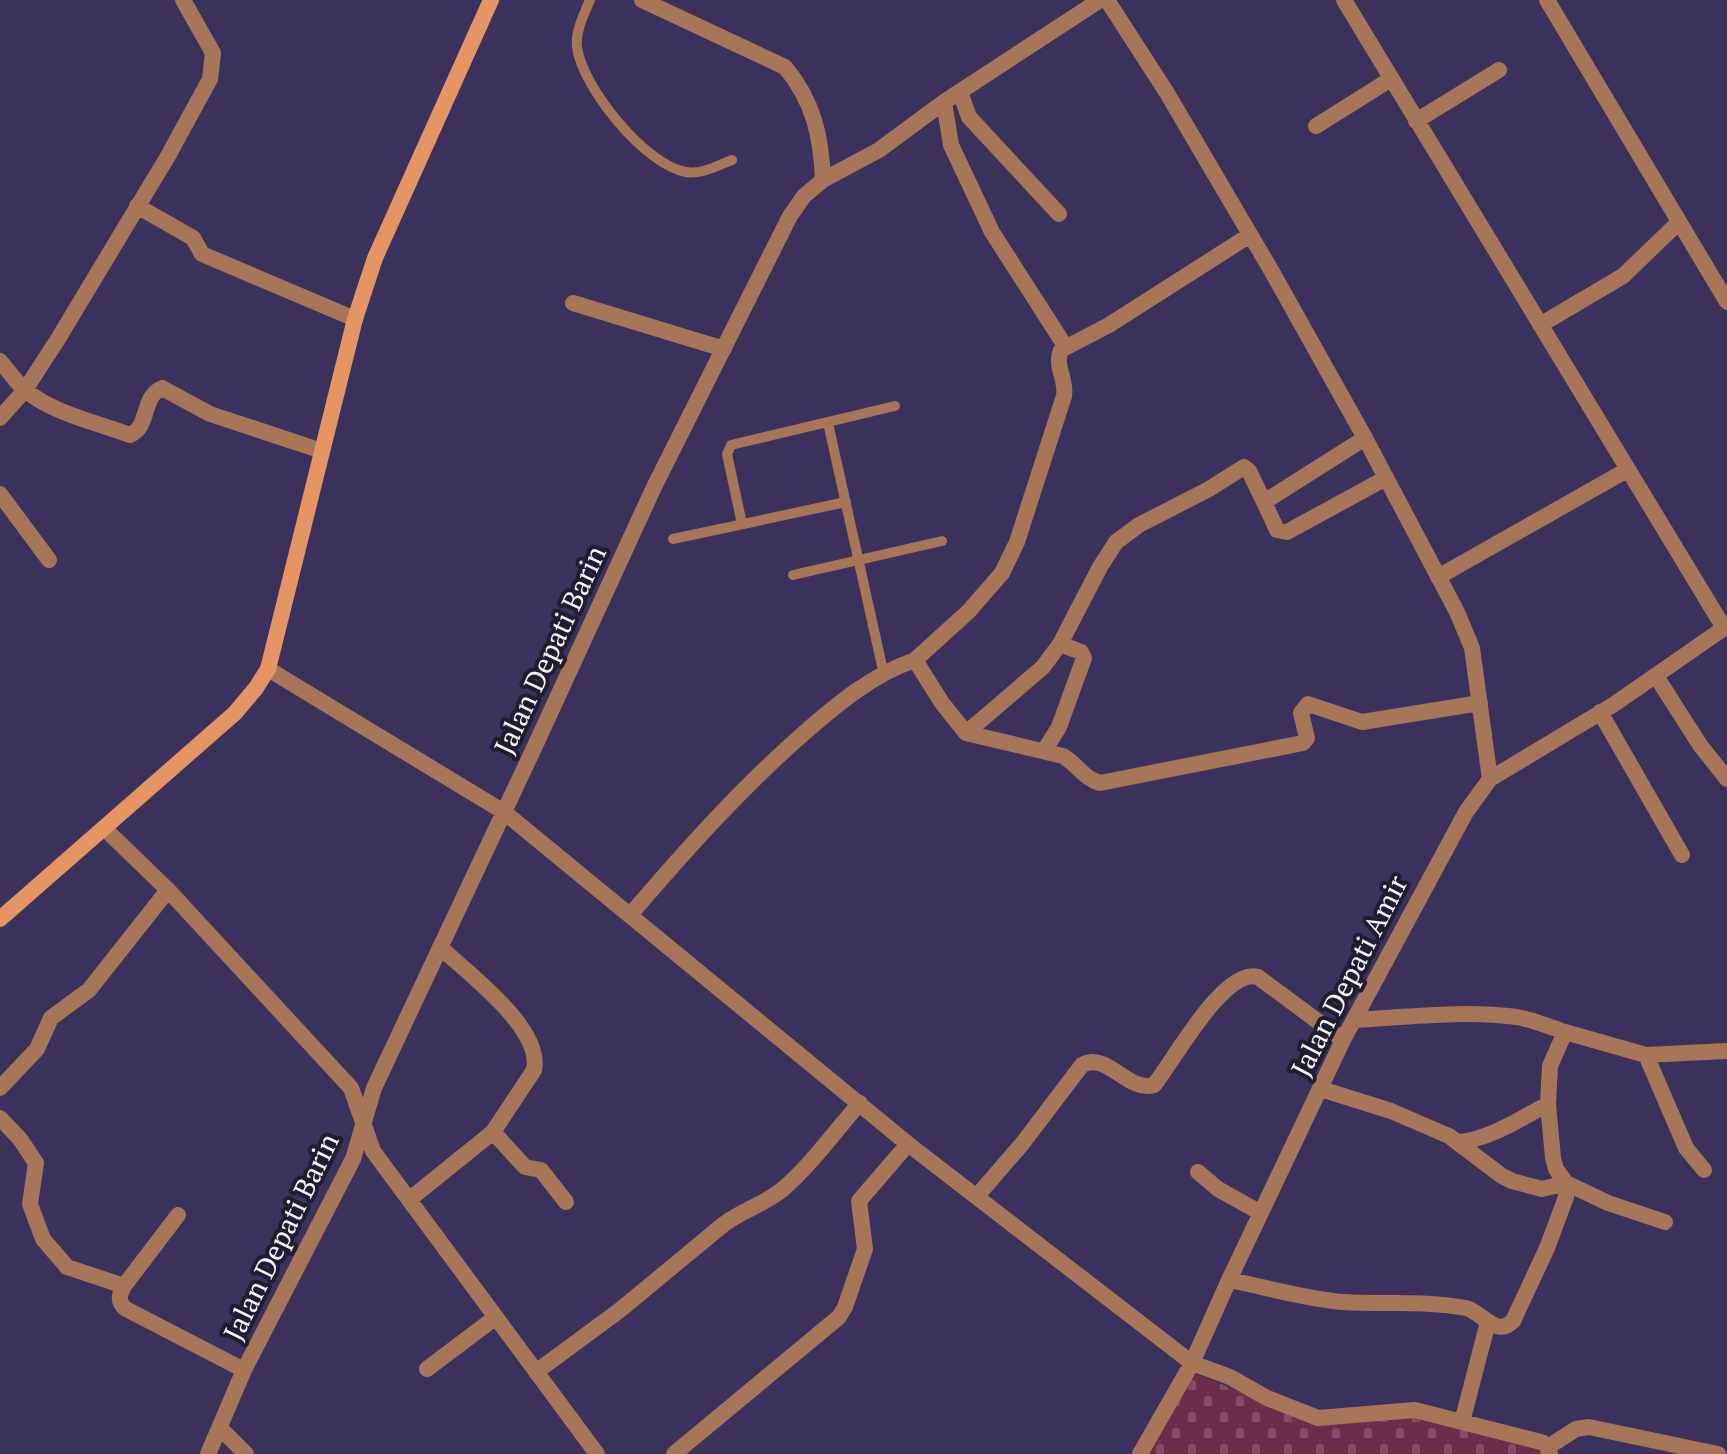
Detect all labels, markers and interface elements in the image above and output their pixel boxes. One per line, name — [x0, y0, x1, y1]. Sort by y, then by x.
street label: Jalan Depati Barin — [485, 539, 614, 760]
street label: Jalan Depati Amir — [1282, 869, 1415, 1083]
street label: Jalan Depati Barin — [214, 1127, 347, 1347]

